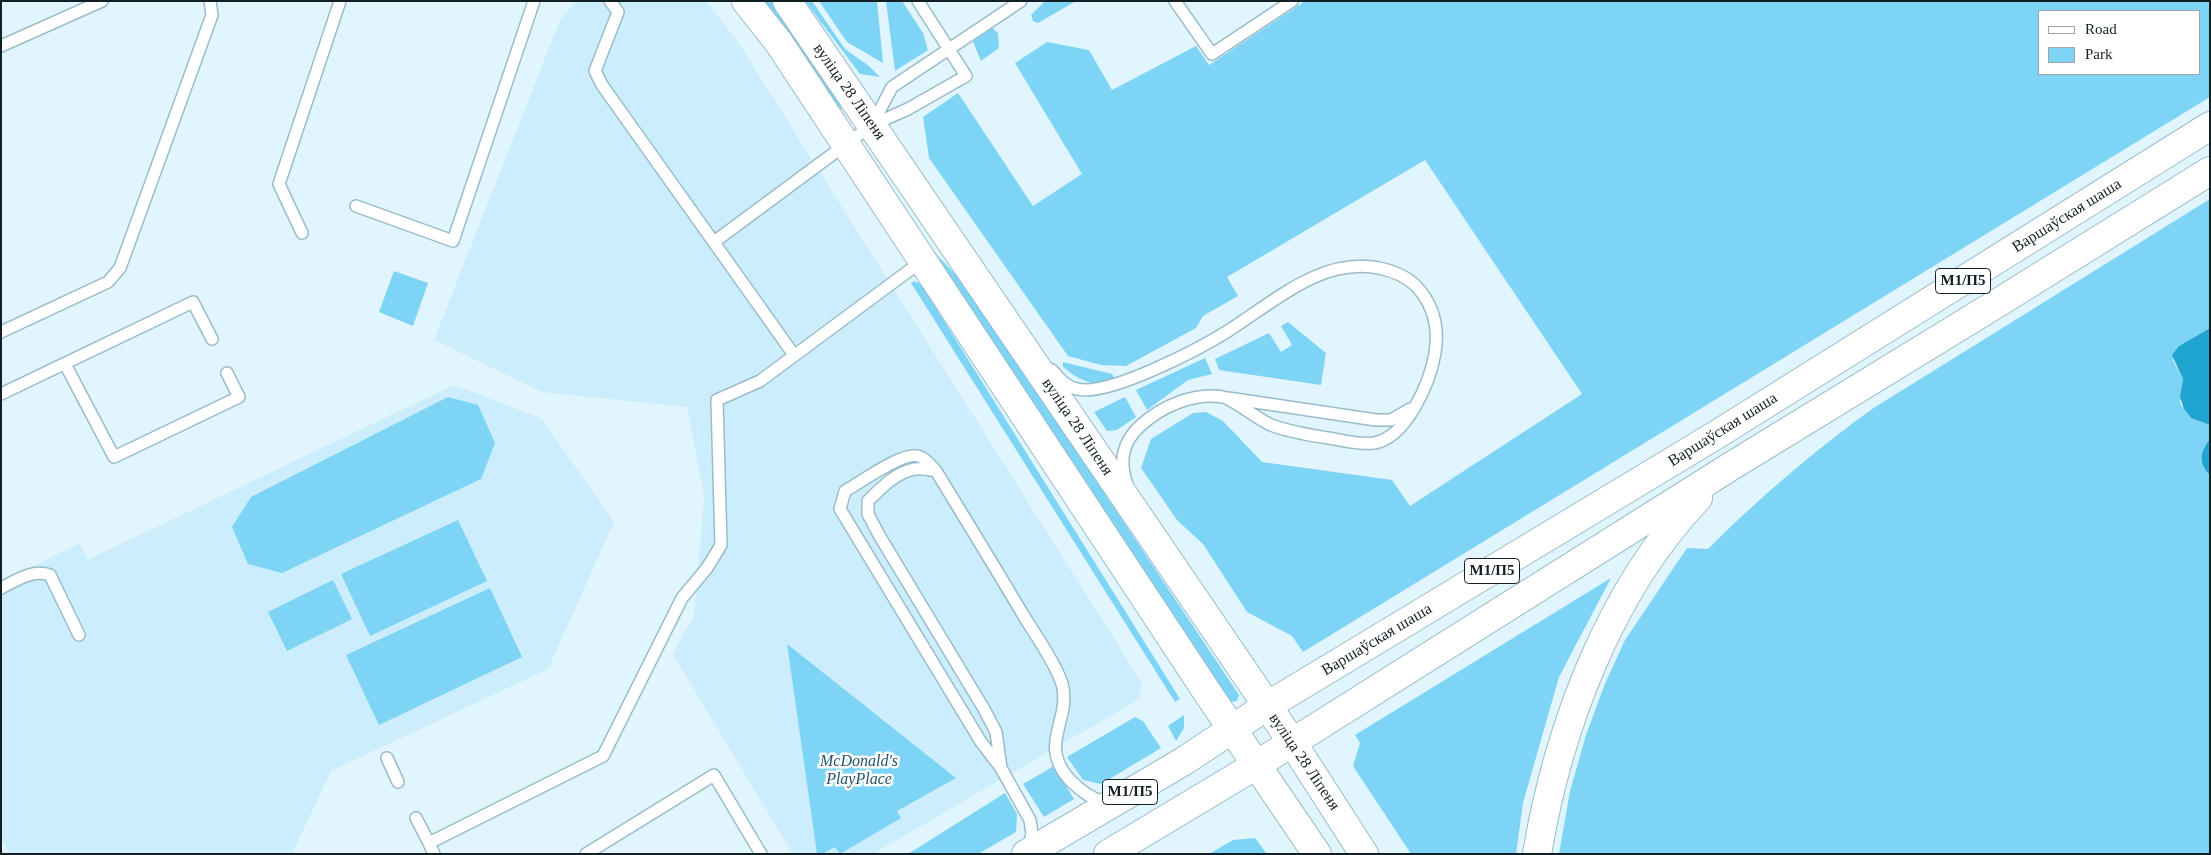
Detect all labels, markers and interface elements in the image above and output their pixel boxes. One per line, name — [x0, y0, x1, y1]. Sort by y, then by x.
legend — [2038, 10, 2201, 75]
text: Road — [2085, 21, 2117, 37]
street label: вуліца 28 Ліпеня — [809, 40, 889, 144]
text: Park — [2085, 46, 2113, 62]
street label: Варшаўская шаша — [2009, 175, 2125, 257]
road number: М1/П5 — [1936, 268, 1990, 294]
street label: вуліца 28 Ліпеня — [1037, 375, 1117, 479]
street label: Варшаўская шаша — [1665, 389, 1781, 471]
road number: М1/П5 — [1464, 558, 1520, 584]
street label: Варшаўская шаша — [1318, 600, 1436, 680]
street label: вуліца 28 Ліпеня — [1264, 710, 1344, 814]
park label: McDonald's PlayPlace — [820, 752, 898, 790]
road number: М1/П5 — [1102, 780, 1158, 804]

